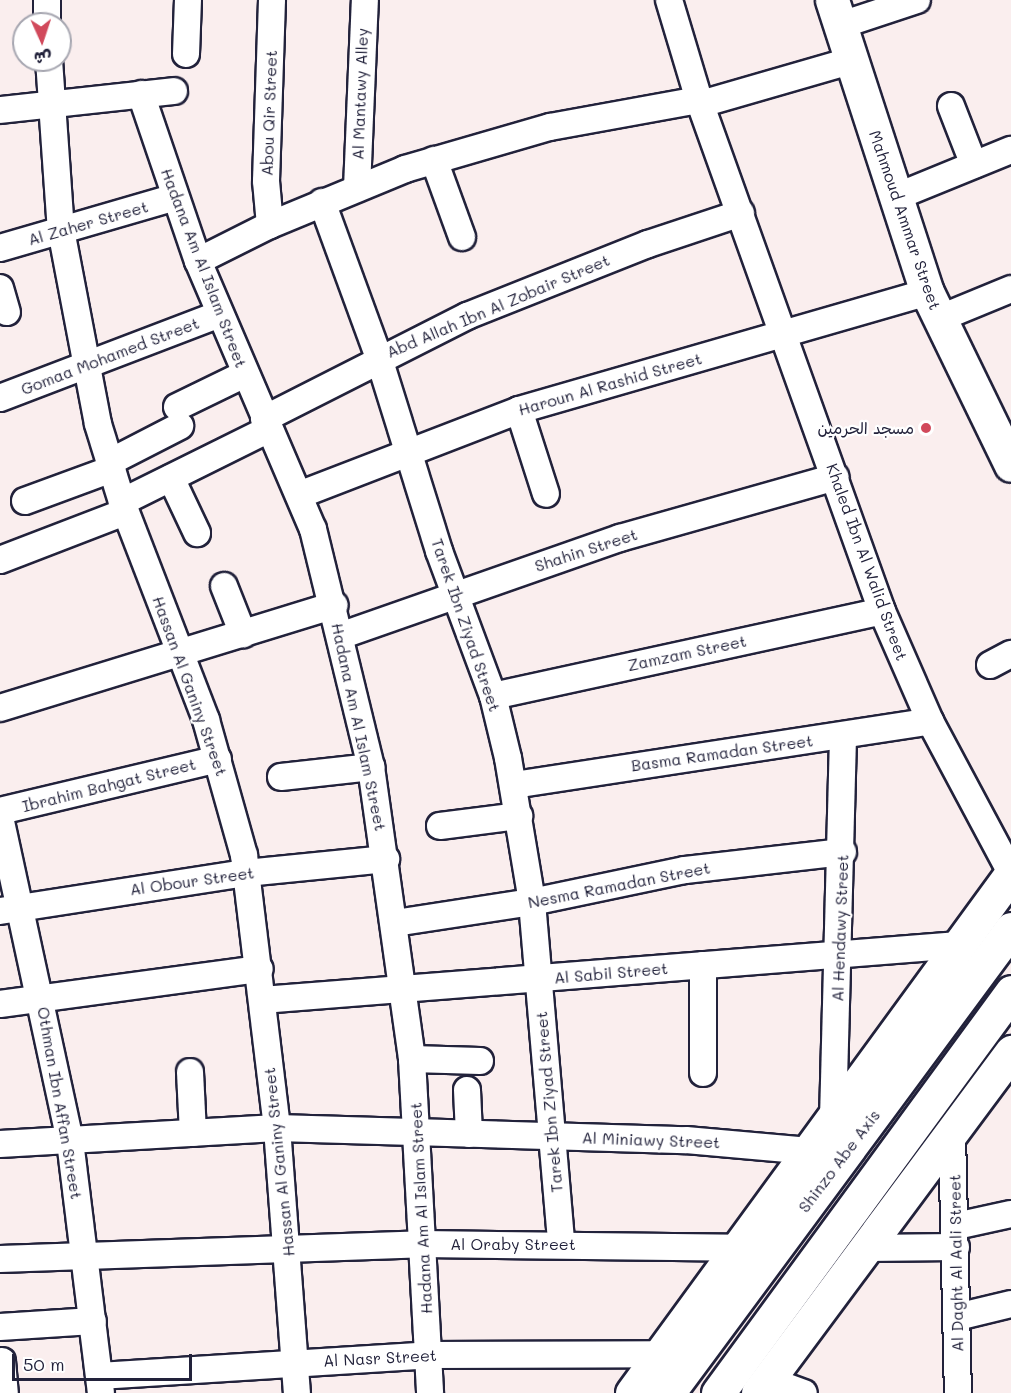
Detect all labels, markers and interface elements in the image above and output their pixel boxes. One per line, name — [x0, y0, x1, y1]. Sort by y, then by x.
north arrow — [12, 12, 72, 72]
street label: Al Mantawy Alley — [348, 28, 372, 160]
text: ش — [34, 48, 52, 69]
street label: Abou Qir Street — [257, 50, 281, 176]
street label: Mahmoud Ammar Street — [865, 128, 945, 312]
street label: Hadana Am Al Islam Street — [157, 166, 251, 370]
street label: Al Zaher Street — [26, 197, 150, 249]
street label: Abd Allah Ibn Al Zobair Street — [384, 250, 612, 362]
street label: Gomaa Mohamed Street — [18, 313, 202, 399]
street label: Haroun Al Rashid Street — [516, 349, 704, 419]
place label: مسجد الحرمين — [818, 418, 914, 438]
marker: مسجد الحرمين — [919, 421, 933, 435]
street label: Khaled Ibn Al Walid Street — [822, 461, 912, 663]
street label: Shahin Street — [532, 524, 640, 576]
street label: Tarek Ibn Ziyad Street — [427, 536, 505, 714]
street label: Hassan Al Ganiny Street — [148, 593, 232, 779]
street label: Hadana Am Al Islam Street — [328, 621, 390, 833]
street label: Zamzam Street — [626, 631, 748, 675]
street label: Basma Ramadan Street — [630, 731, 814, 775]
street label: Ibrahim Bahgat Street — [20, 754, 198, 816]
street label: Al Hendawy Street — [828, 854, 852, 1002]
street label: Nesma Ramadan Street — [526, 858, 712, 912]
street label: Al Obour Street — [129, 863, 255, 899]
street label: Al Sabil Street — [553, 958, 669, 988]
street label: Othman Ibn Affan Street — [34, 1005, 86, 1201]
street label: Tarek Ibn Ziyad Street — [532, 1011, 566, 1193]
street label: Hassan Al Ganiny Street — [260, 1067, 298, 1257]
street label: Hadana Am Al Islam Street — [406, 1102, 436, 1314]
street label: Shinzo Abe Axis — [794, 1106, 884, 1216]
street label: Al Miniawy Street — [582, 1128, 720, 1152]
street label: Al Daght Al Aali Street — [945, 1174, 967, 1352]
street label: Al Oraby Street — [450, 1234, 576, 1254]
scale bar — [15, 1342, 195, 1380]
street label: Al Nasr Street — [323, 1345, 437, 1371]
text: 50 m — [23, 1352, 65, 1376]

